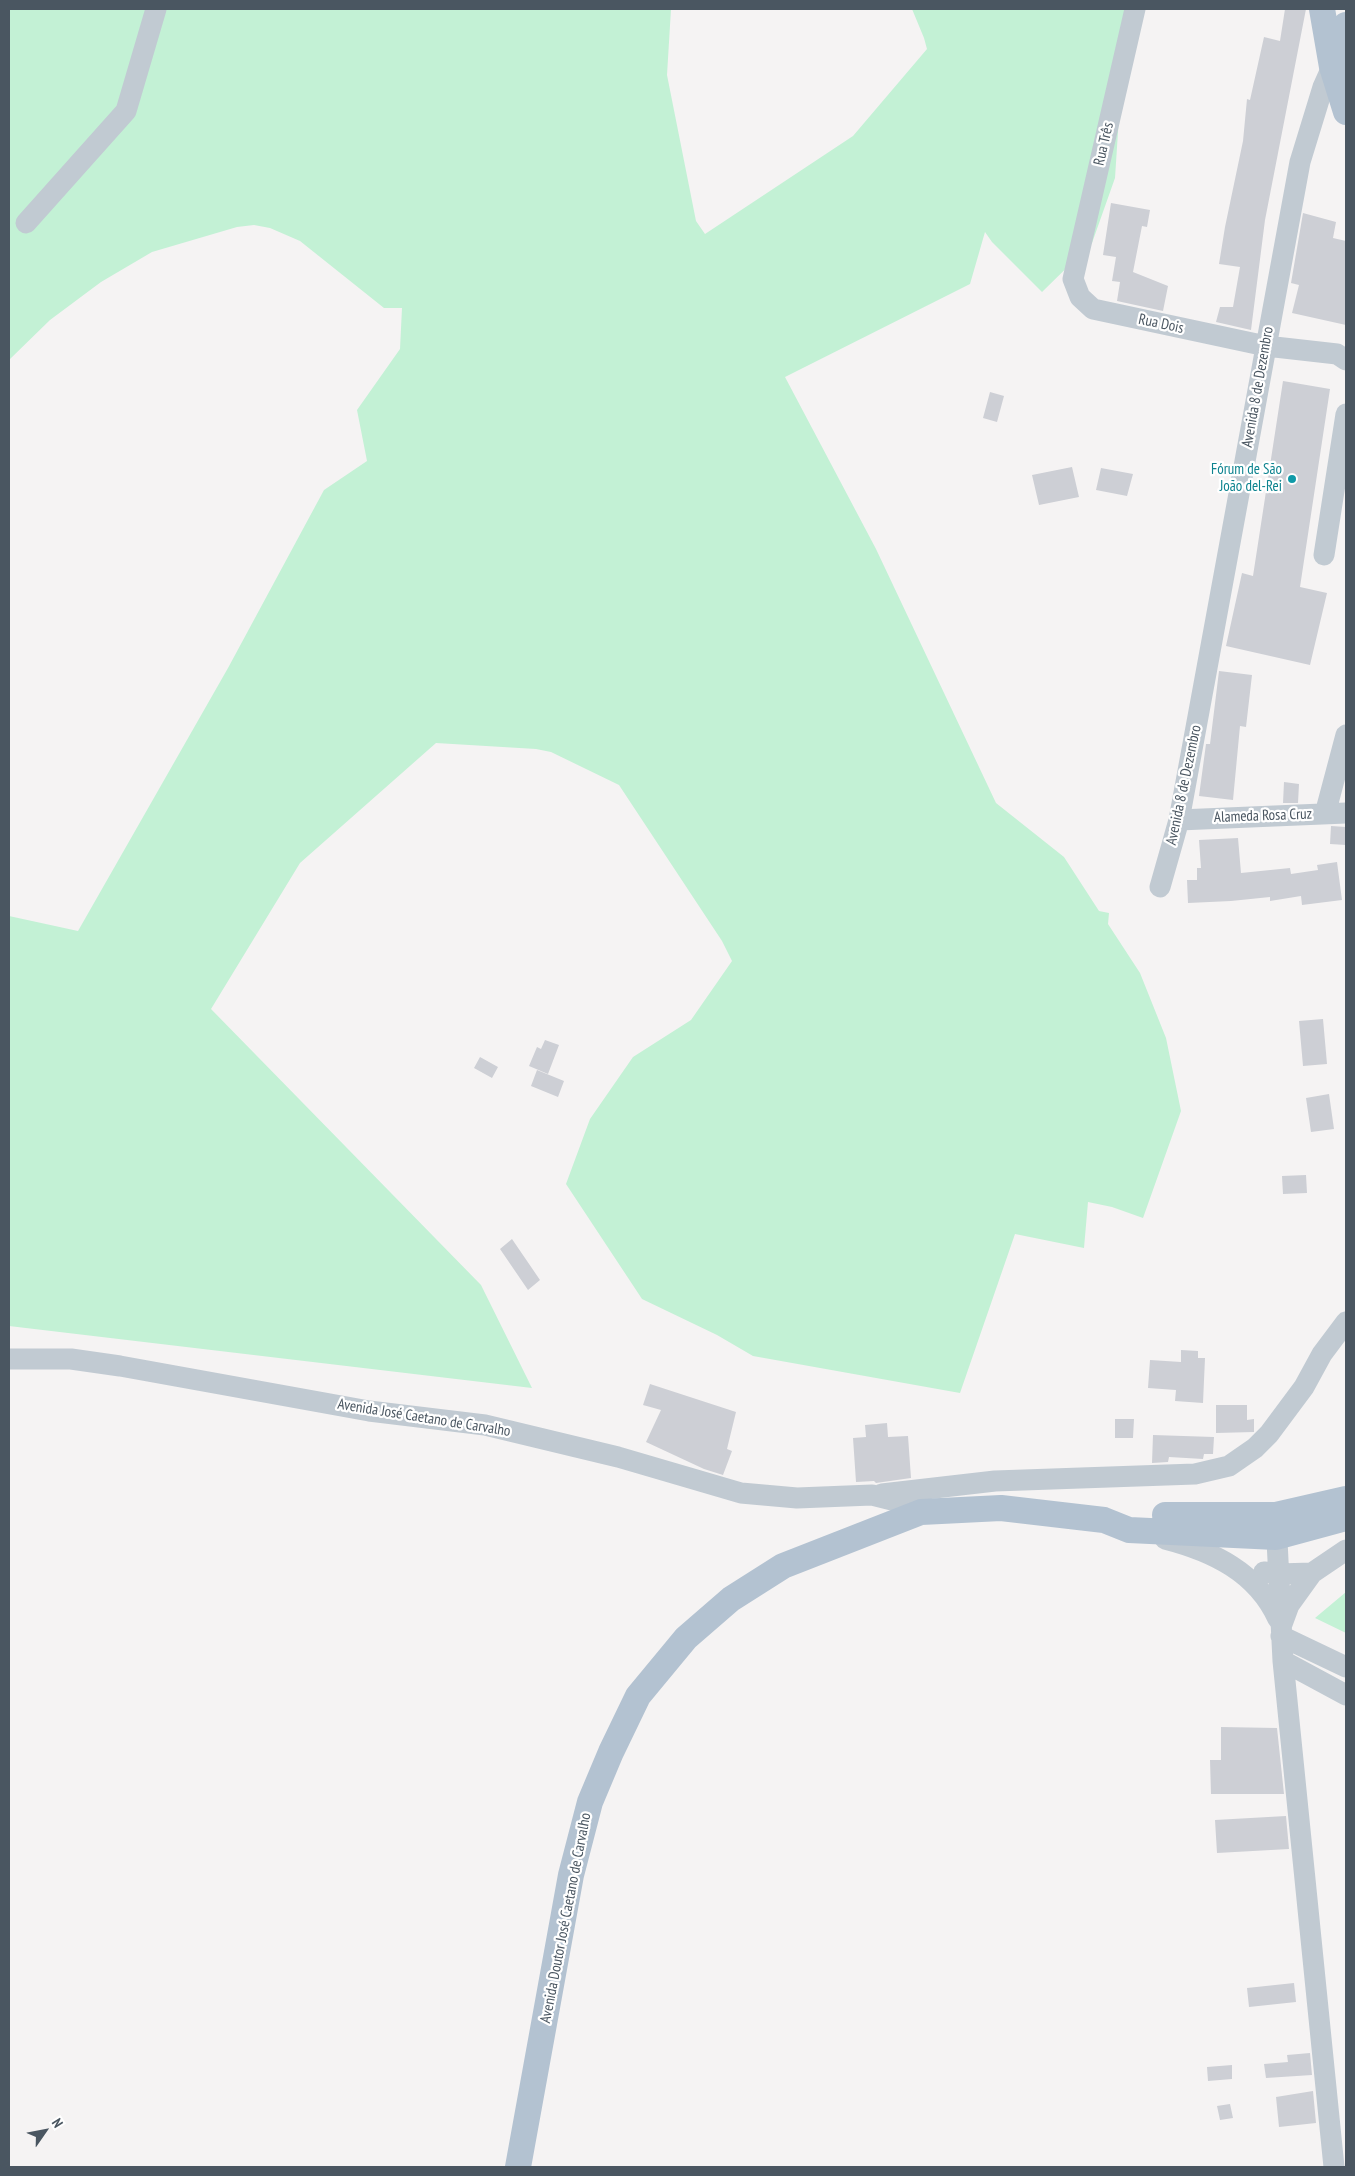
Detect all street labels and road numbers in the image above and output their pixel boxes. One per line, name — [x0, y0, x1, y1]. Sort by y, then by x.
street label: Rua Três — [1090, 121, 1118, 167]
street label: Rua Dois — [1137, 310, 1185, 338]
street label: Avenida 8 de Dezembro — [1239, 325, 1277, 449]
street label: Avenida 8 de Dezembro — [1162, 723, 1206, 847]
street label: Alameda Rosa Cruz — [1214, 805, 1312, 827]
street label: Avenida José Caetano de Carvalho — [336, 1395, 512, 1441]
street label: Avenida Doutor José Caetano de Carvalho — [537, 1811, 595, 2025]

